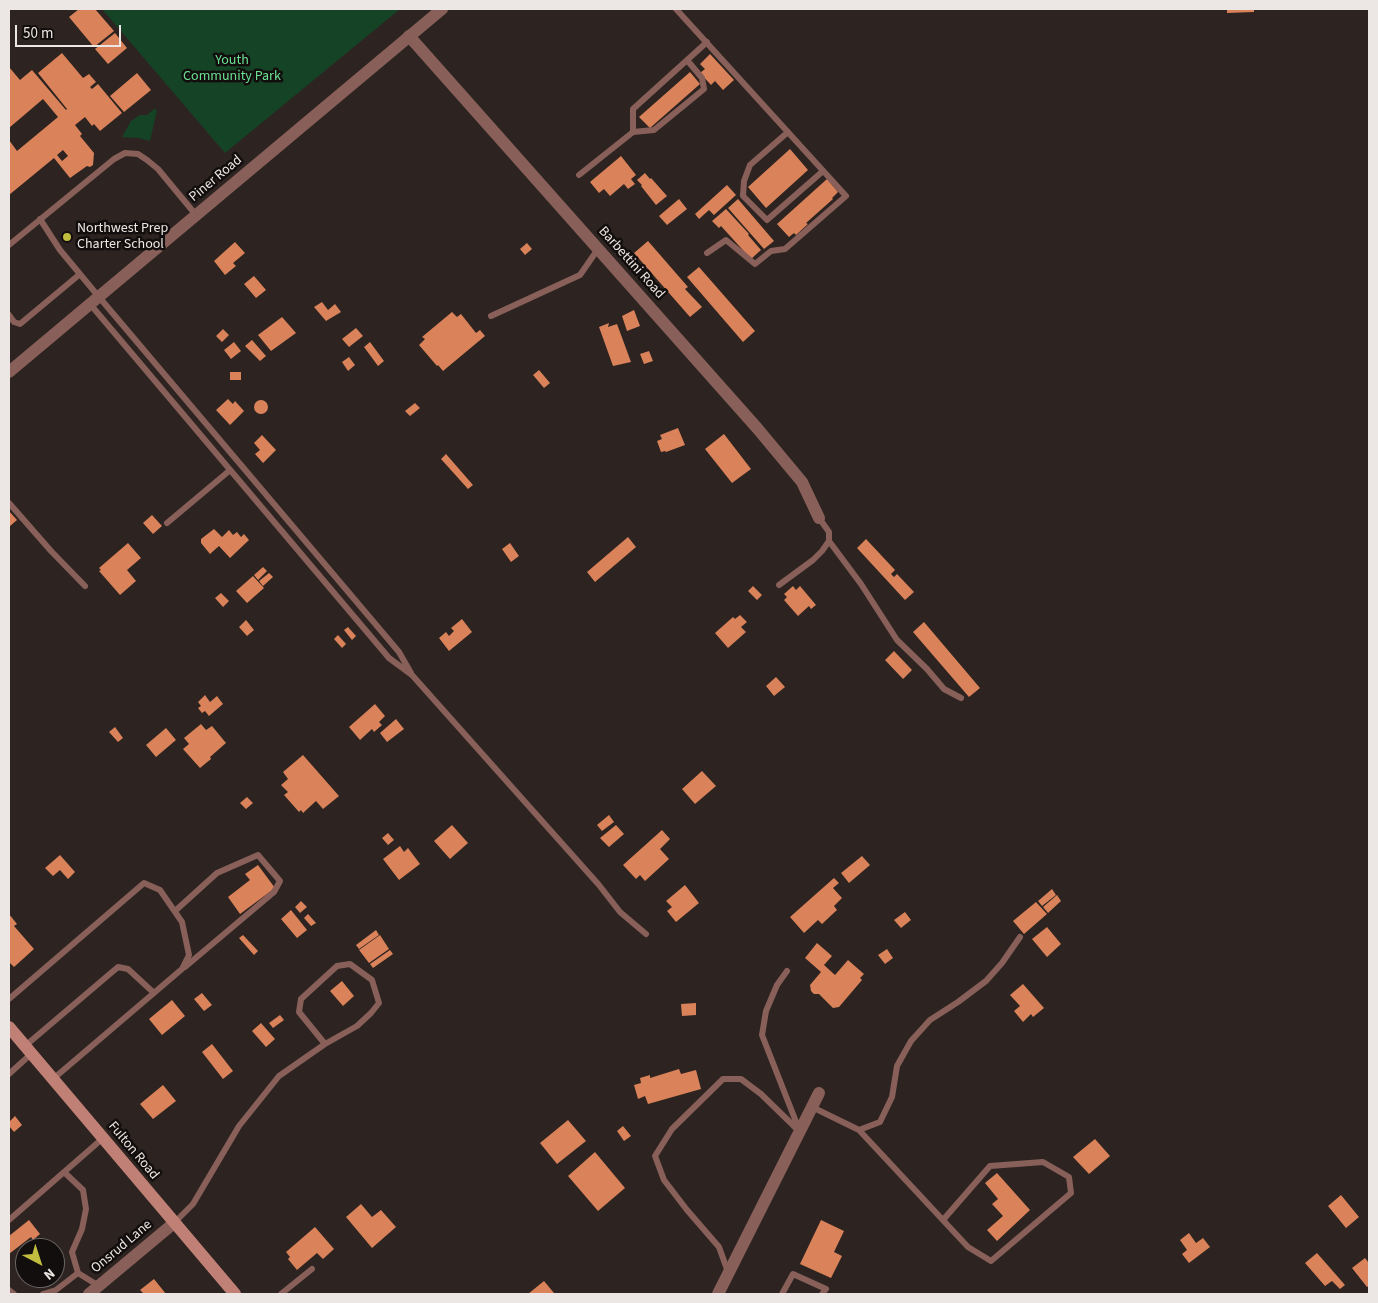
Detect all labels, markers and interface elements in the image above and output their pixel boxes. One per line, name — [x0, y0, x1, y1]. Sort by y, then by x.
scale bar — [18, 15, 124, 47]
text: 50 m — [23, 23, 53, 44]
park label: Youth Community Park — [183, 53, 281, 85]
street label: Piner Road — [186, 152, 246, 206]
place label: Northwest Prep Charter School — [77, 221, 168, 253]
street label: Barbettini Road — [594, 223, 668, 303]
marker: Northwest Prep Charter School — [61, 231, 73, 243]
street label: Fulton Road — [104, 1119, 162, 1183]
street label: Onsrud Lane — [88, 1217, 156, 1277]
north arrow — [15, 1238, 65, 1288]
text: N — [39, 1263, 59, 1284]

